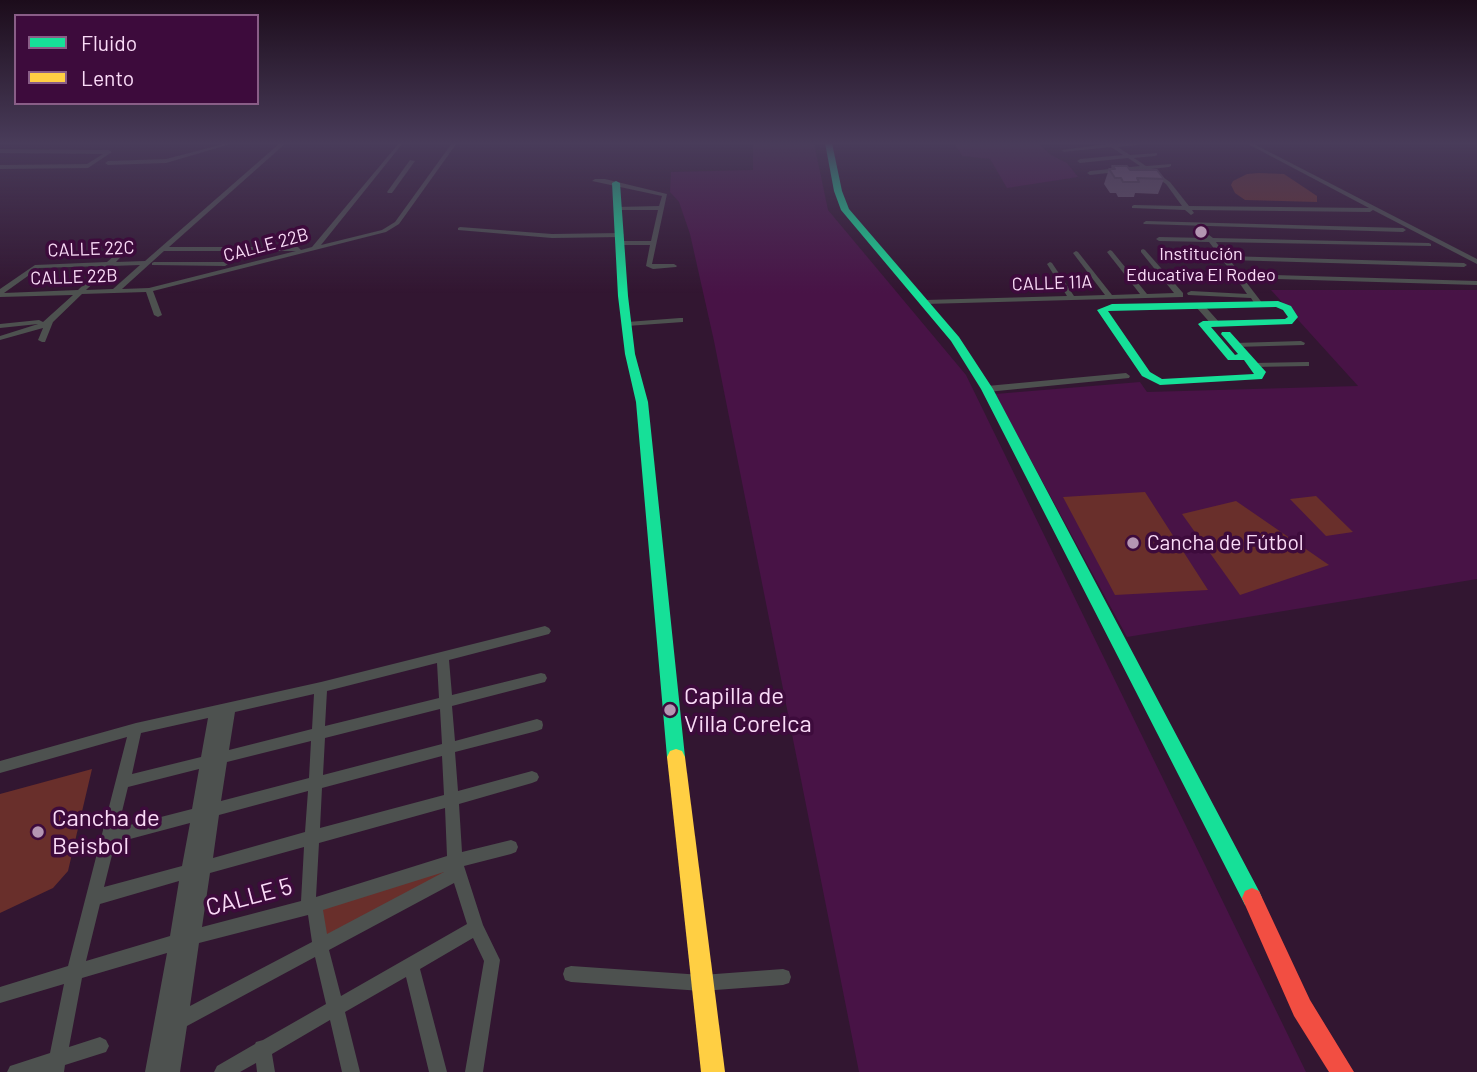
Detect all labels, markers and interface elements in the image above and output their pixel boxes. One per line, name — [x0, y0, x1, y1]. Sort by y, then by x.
legend — [14, 14, 259, 105]
text: Fluido — [81, 30, 137, 55]
text: Lento — [81, 65, 134, 90]
street label: CALLE 22B — [221, 223, 311, 267]
marker: Institución Educativa El Rodeo — [1193, 224, 1209, 240]
street label: CALLE 22C — [47, 237, 135, 261]
place label: Institución Educativa El Rodeo — [1126, 243, 1276, 286]
street label: CALLE 22B — [30, 265, 118, 289]
street label: CALLE 11A — [1011, 271, 1093, 295]
place label: Cancha de Fútbol — [1147, 530, 1304, 556]
marker: Cancha de Fútbol — [1125, 535, 1141, 551]
place label: Capilla de Villa Corelca — [684, 682, 812, 738]
marker: Capilla de Villa Corelca — [662, 702, 678, 718]
place label: Cancha de Beisbol — [52, 804, 160, 860]
marker: Cancha de Beisbol — [30, 824, 46, 840]
street label: CALLE 5 — [203, 872, 295, 922]

